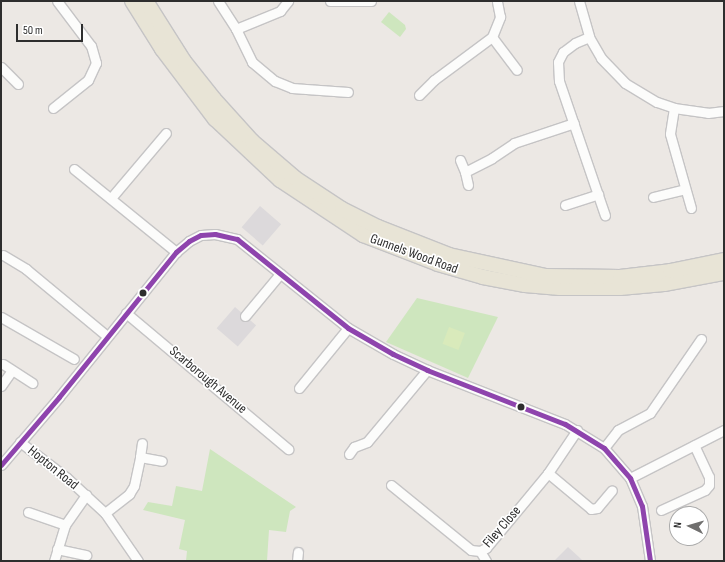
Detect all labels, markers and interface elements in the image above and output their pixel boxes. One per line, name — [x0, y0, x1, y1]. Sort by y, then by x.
scale bar — [18, 16, 85, 42]
text: 50 m — [23, 23, 43, 38]
street label: Gunnels Wood Road — [368, 230, 460, 278]
unlabelled marker — [138, 288, 148, 298]
street label: Scarborough Avenue — [166, 343, 250, 417]
unlabelled marker — [516, 402, 526, 412]
street label: Hopton Road — [24, 443, 82, 493]
street label: Filey Close — [479, 503, 525, 551]
north arrow — [669, 506, 709, 546]
text: N — [671, 522, 684, 528]

